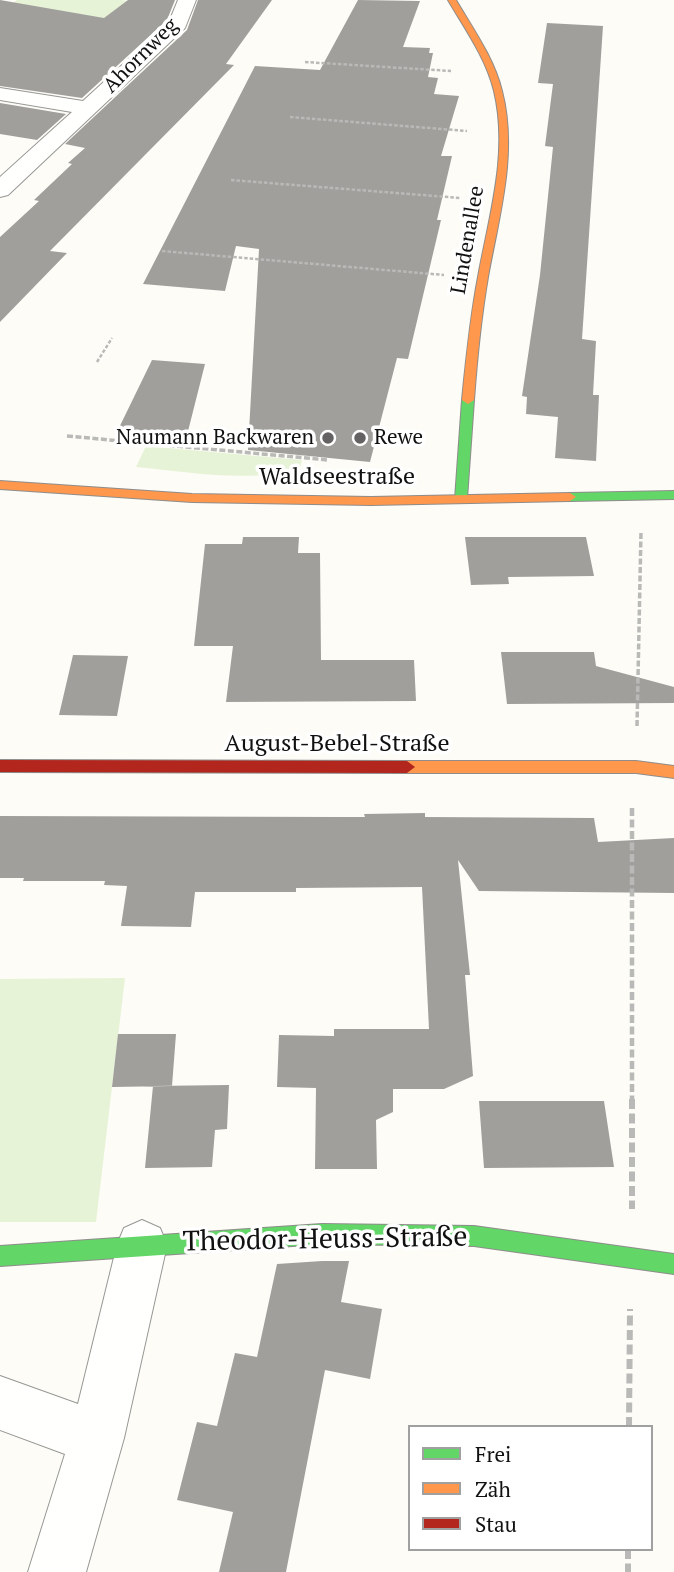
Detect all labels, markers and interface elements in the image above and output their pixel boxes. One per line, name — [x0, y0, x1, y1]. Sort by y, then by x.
street label: Ahornweg — [98, 13, 184, 99]
street label: Lindenallee — [446, 184, 490, 296]
place label: Naumann Backwaren — [116, 425, 314, 451]
place label: Rewe — [374, 425, 423, 451]
marker: Naumann Backwaren — [320, 430, 336, 446]
marker: Rewe — [352, 430, 368, 446]
street label: Waldseestraße — [259, 463, 415, 491]
street label: August-Bebel-Straße — [225, 730, 449, 758]
street label: Theodor-Heuss-Straße — [182, 1221, 468, 1259]
legend — [408, 1425, 653, 1551]
text: Frei — [475, 1440, 511, 1468]
text: Zäh — [475, 1475, 511, 1503]
text: Stau — [475, 1510, 517, 1538]

